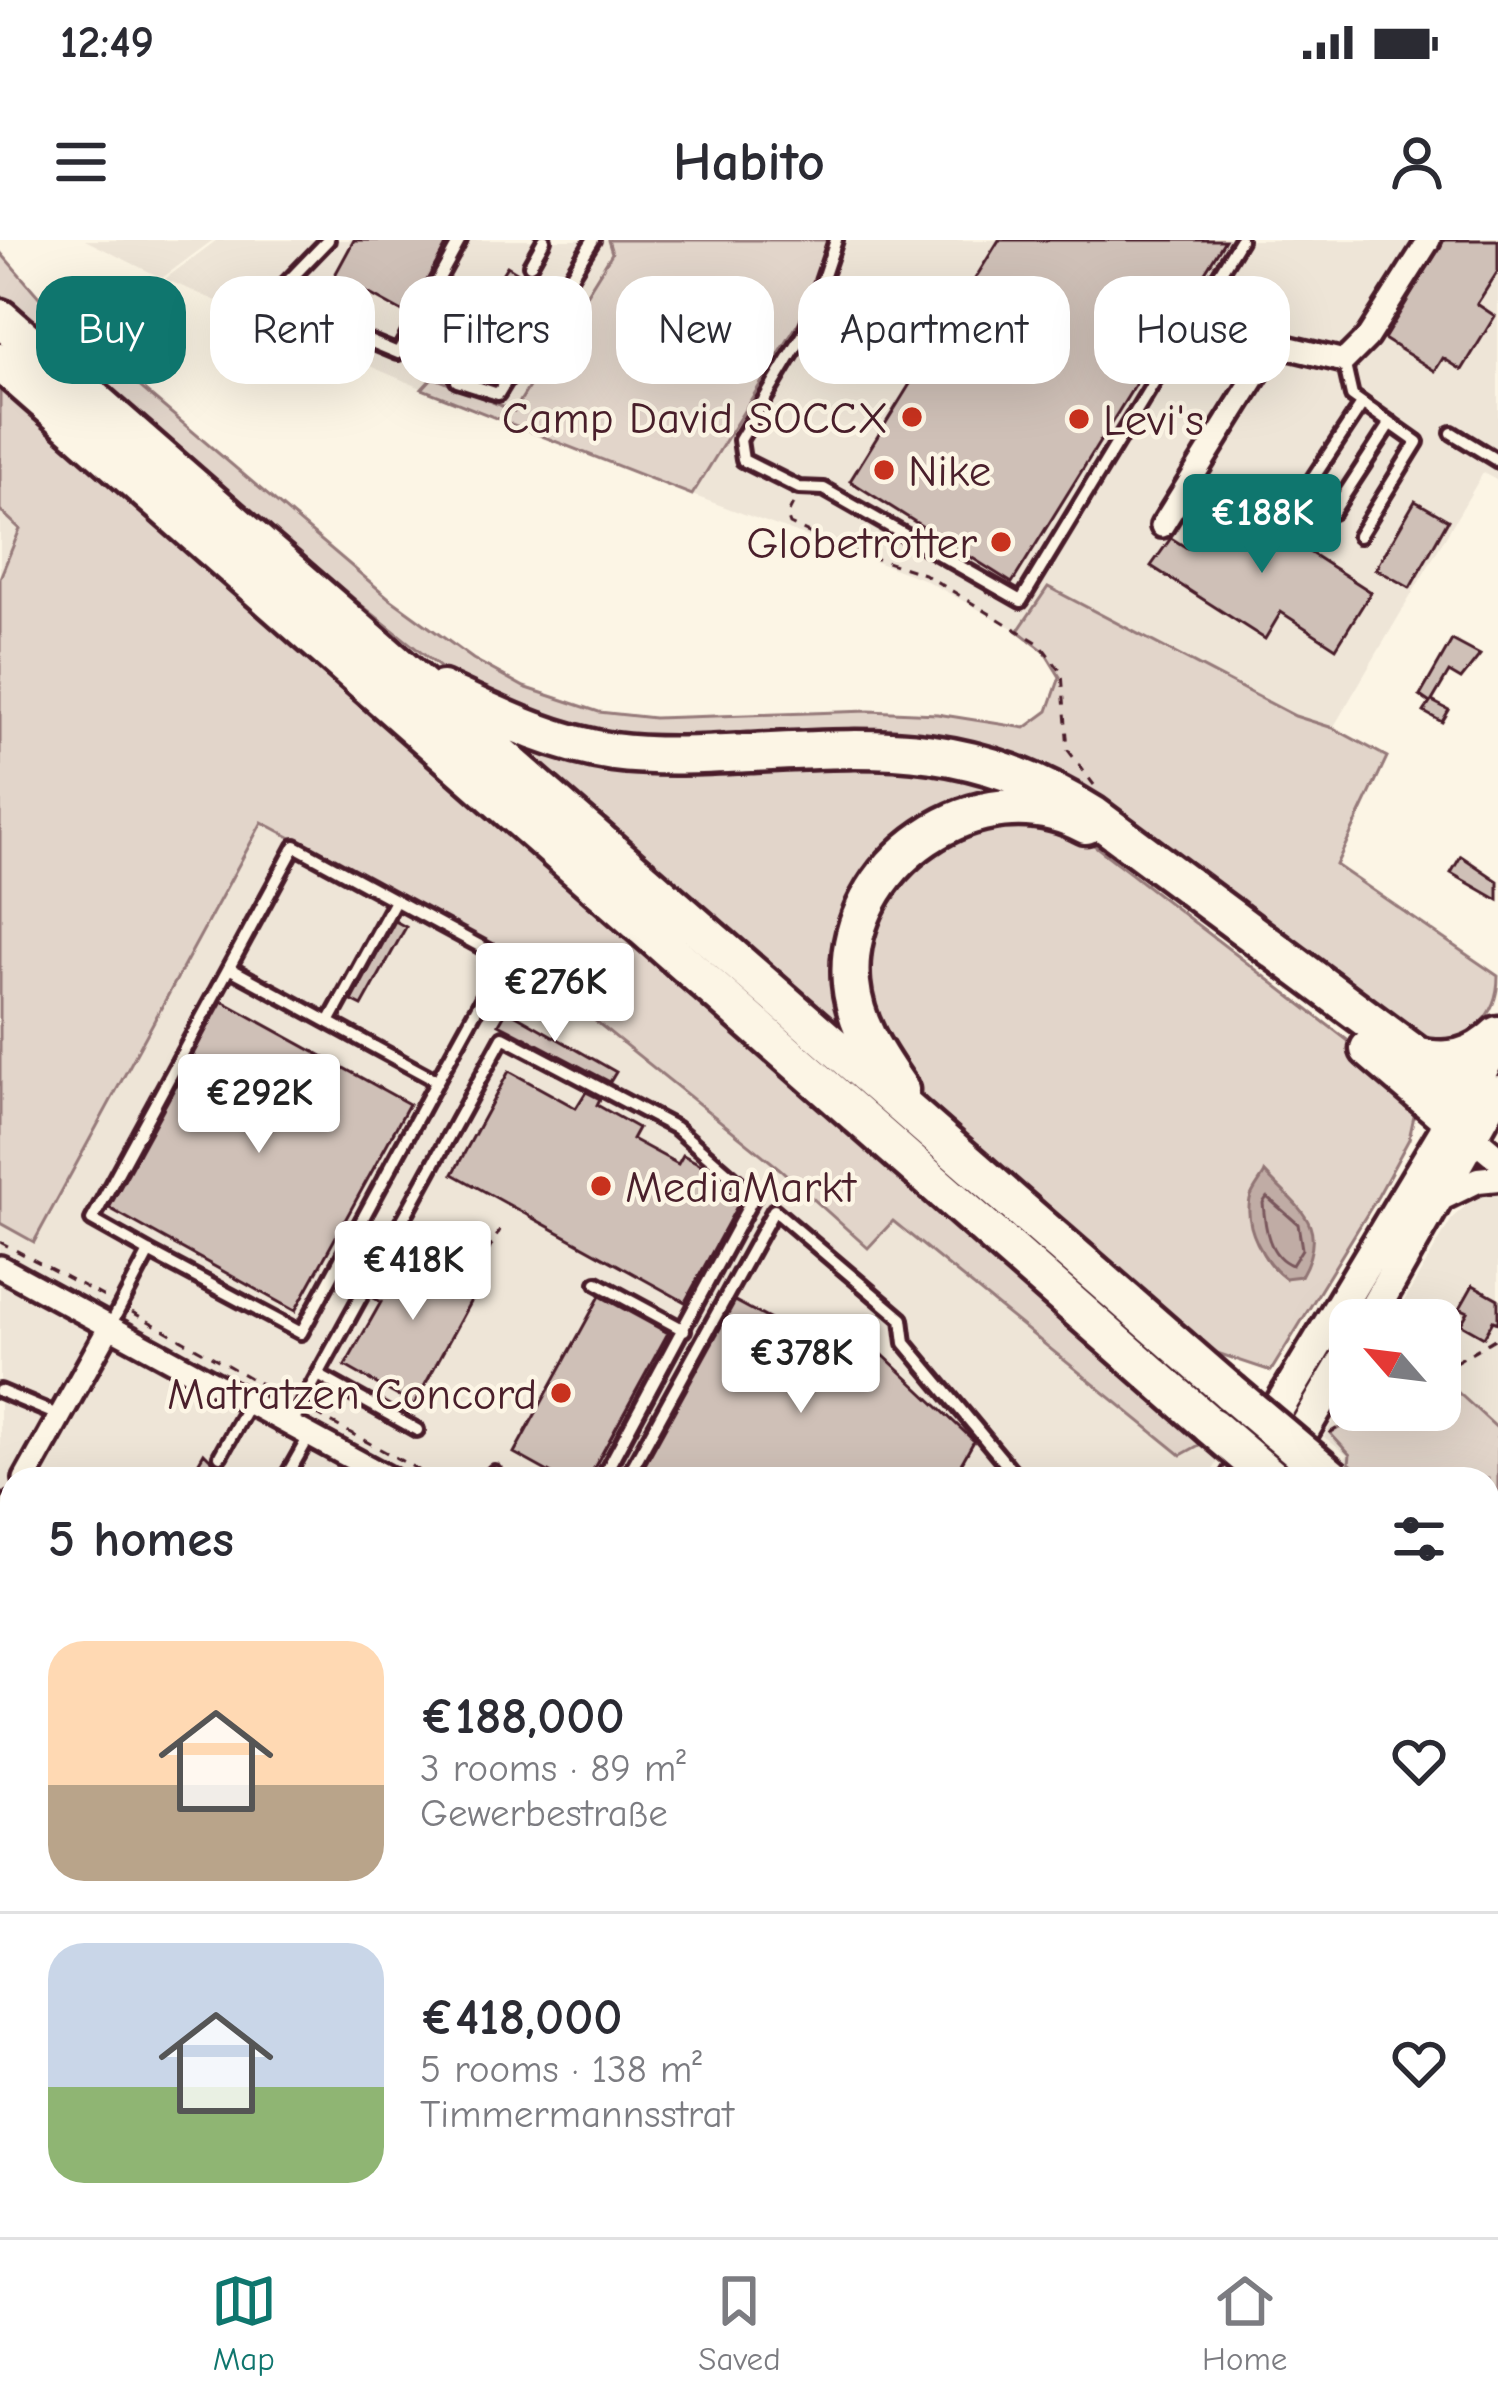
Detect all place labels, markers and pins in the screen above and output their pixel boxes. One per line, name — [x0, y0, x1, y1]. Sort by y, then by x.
place label: Camp David SOCCX — [502, 392, 888, 444]
place label: Levi's — [1103, 394, 1204, 446]
marker: Camp David SOCCX — [899, 404, 925, 430]
marker: Levi's — [1066, 406, 1092, 432]
place label: Nike — [908, 445, 991, 497]
marker: Nike — [871, 457, 897, 483]
pin: €188K — [1178, 474, 1346, 576]
place label: Globetrotter — [746, 517, 977, 569]
marker: Globetrotter — [988, 529, 1014, 555]
pin: €276K — [471, 943, 639, 1045]
pin: €292K — [175, 1054, 343, 1156]
place label: MediaMarkt — [625, 1161, 857, 1213]
marker: MediaMarkt — [588, 1173, 614, 1199]
pin: €418K — [329, 1221, 497, 1323]
pin: €378K — [717, 1314, 885, 1416]
place label: Matratzen Concord — [167, 1368, 537, 1420]
marker: Matratzen Concord — [548, 1380, 574, 1406]

